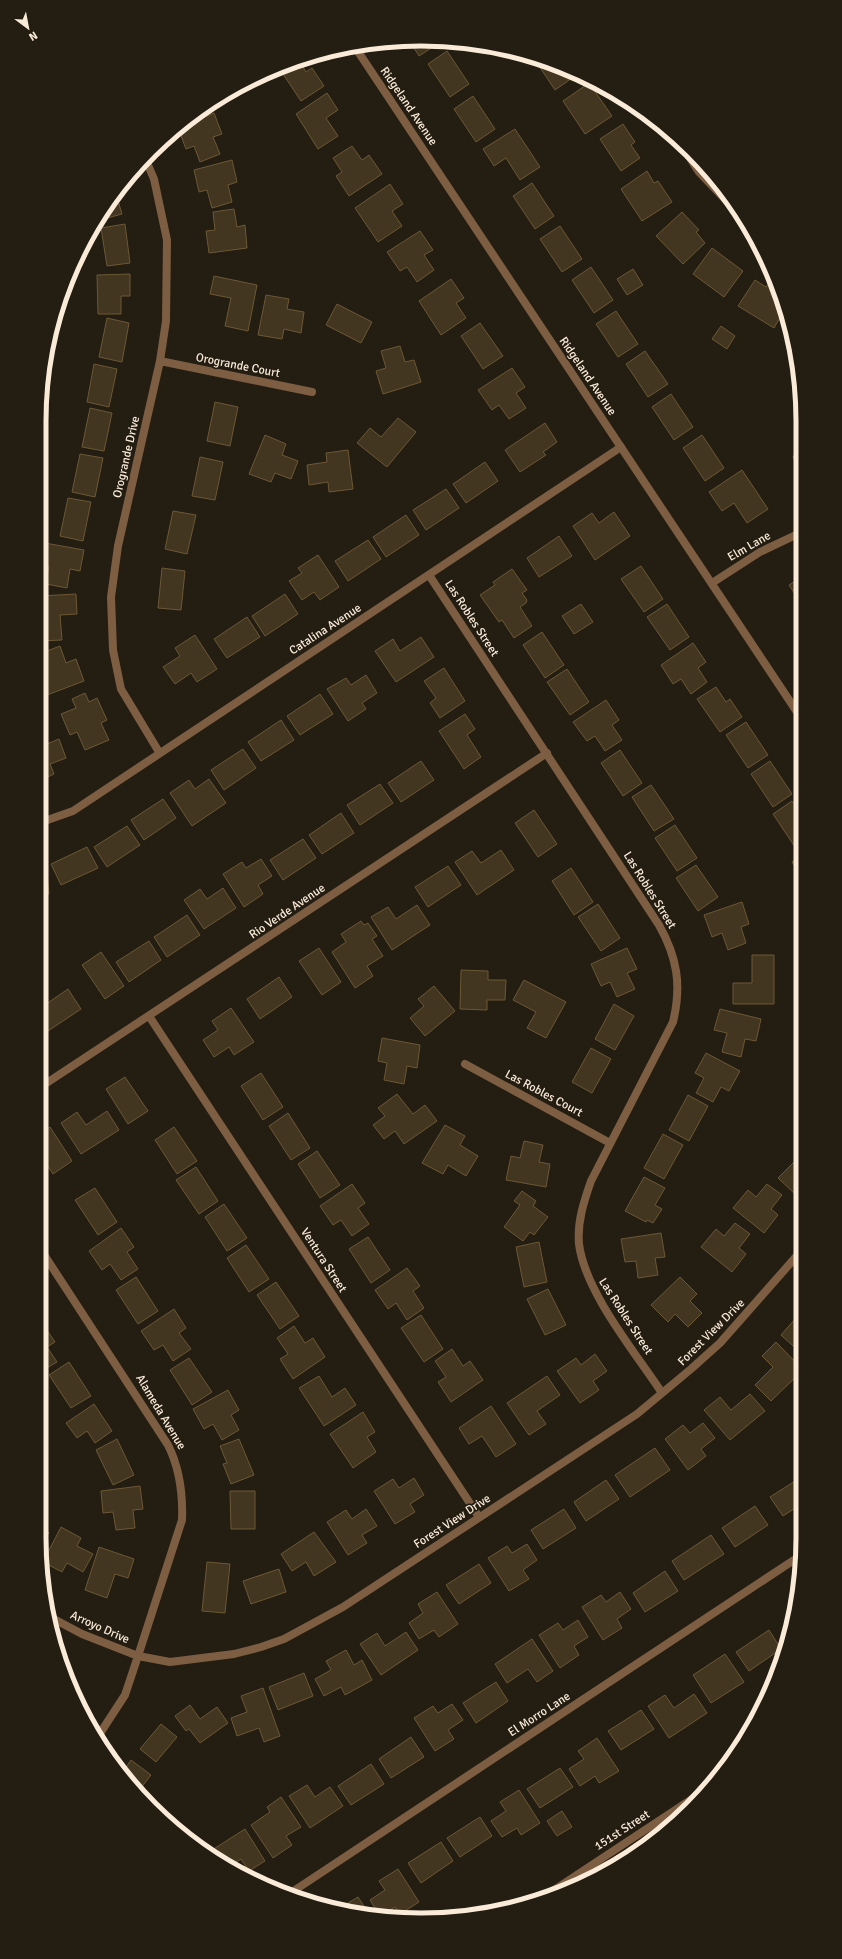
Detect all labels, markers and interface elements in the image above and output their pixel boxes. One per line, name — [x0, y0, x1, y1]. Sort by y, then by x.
north arrow — [8, 8, 48, 48]
text: N — [26, 29, 40, 44]
street label: Ridgeland Avenue — [377, 64, 440, 149]
street label: Ridgeland Avenue — [556, 334, 619, 419]
street label: Orogrande Court — [195, 350, 281, 381]
street label: Orogrande Drive — [110, 415, 143, 499]
street label: Elm Lane — [725, 528, 773, 565]
street label: Las Robles Street — [441, 577, 502, 659]
street label: Catalina Avenue — [286, 601, 364, 658]
street label: Las Robles Street — [620, 849, 679, 932]
street label: Rio Verde Avenue — [246, 880, 328, 942]
street label: Las Robles Court — [502, 1067, 585, 1120]
street label: Ventura Street — [297, 1225, 350, 1295]
street label: Las Robles Street — [595, 1275, 656, 1357]
street label: Forest View Drive — [675, 1296, 748, 1369]
street label: Alameda Avenue — [132, 1372, 189, 1453]
street label: Forest View Drive — [411, 1491, 494, 1552]
street label: Arroyo Drive — [68, 1608, 132, 1647]
street label: El Morro Lane — [505, 1689, 573, 1740]
street label: 151st Street — [592, 1807, 653, 1854]

